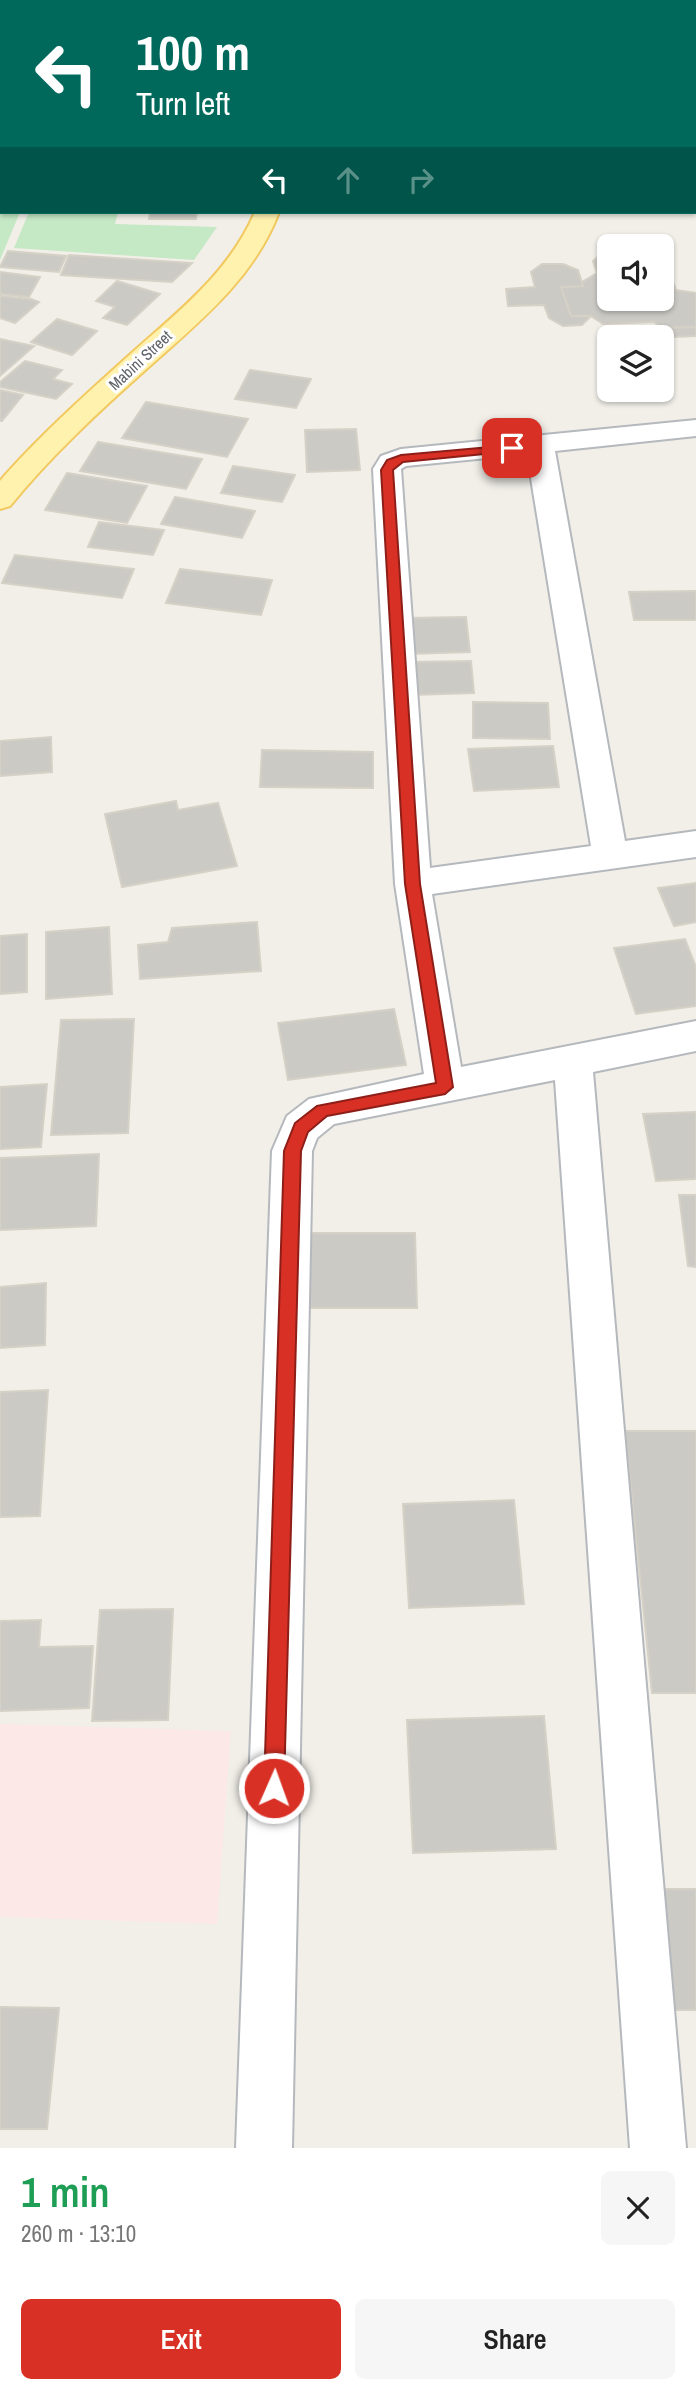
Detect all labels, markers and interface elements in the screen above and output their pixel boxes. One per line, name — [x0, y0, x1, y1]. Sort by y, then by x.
text: 100 m — [136, 19, 250, 85]
icon: left — [21, 28, 112, 119]
text: Turn left — [136, 82, 230, 125]
icon: left — [256, 161, 294, 199]
icon: ahead — [329, 161, 367, 199]
icon: right — [402, 161, 440, 199]
map controls — [597, 234, 674, 402]
button: sound — [597, 234, 674, 311]
street label: Mabini Street — [104, 325, 177, 395]
button: layers — [597, 325, 674, 402]
pin — [482, 418, 542, 478]
icon: arrive — [493, 429, 531, 467]
position arrow — [237, 1751, 311, 1825]
text: 1 min — [21, 2164, 110, 2220]
button: close — [601, 2171, 675, 2245]
text: 260 m · 13:10 — [21, 2218, 136, 2249]
button: Exit — [21, 2299, 341, 2379]
button: Share — [355, 2299, 675, 2379]

